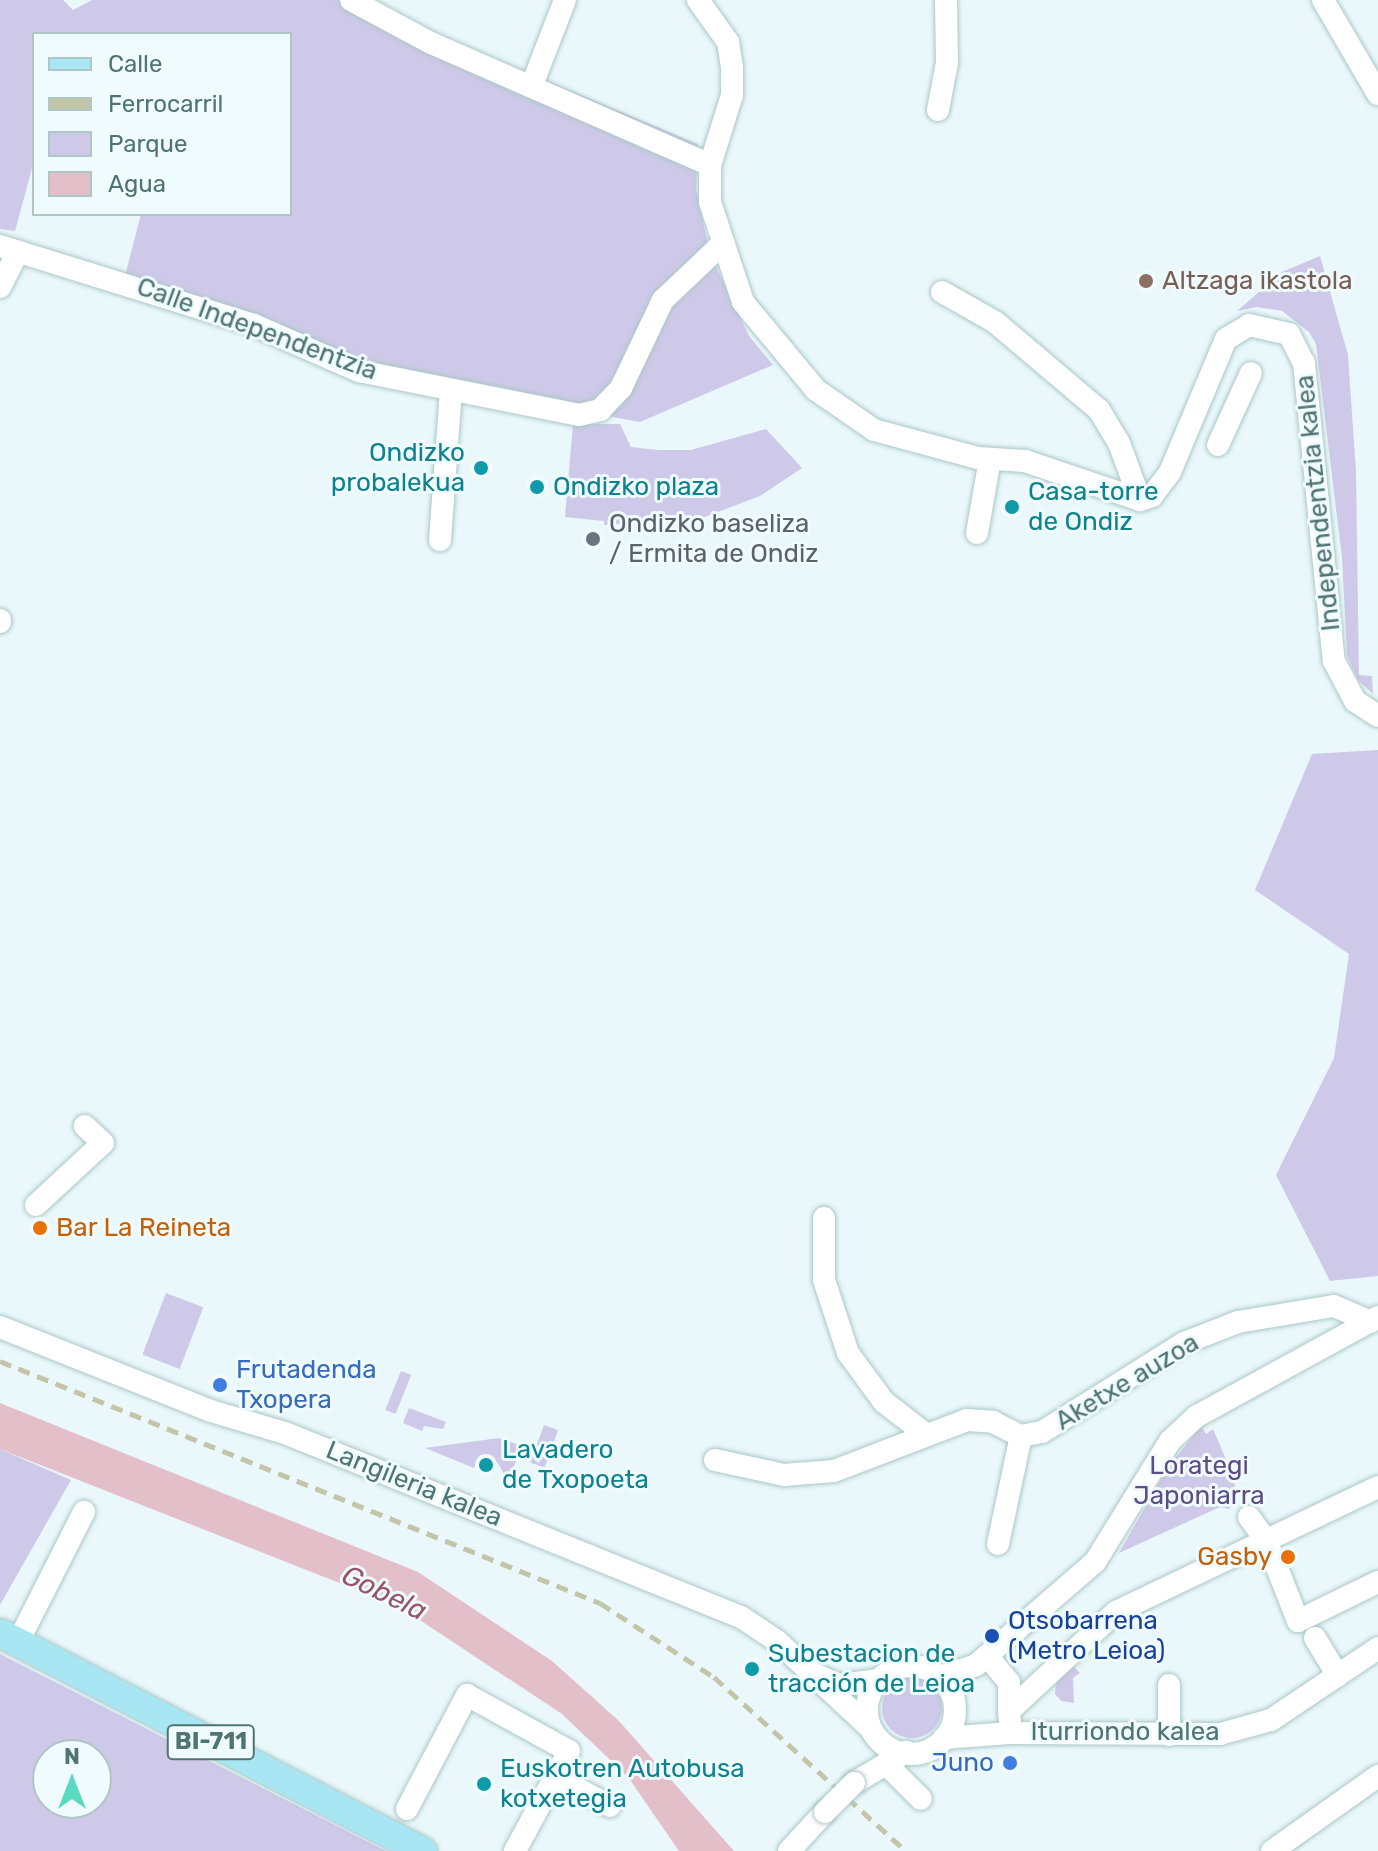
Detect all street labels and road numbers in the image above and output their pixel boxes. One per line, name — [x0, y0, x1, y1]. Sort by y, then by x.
street label: Calle Independentzia — [133, 271, 381, 387]
street label: Independentzia kalea — [1289, 373, 1347, 633]
street label: Aketxe auzoa — [1050, 1327, 1204, 1437]
street label: Langileria kalea — [321, 1434, 507, 1534]
street label: Iturriondo kalea — [1030, 1716, 1220, 1748]
road number: BI-711 — [165, 1722, 257, 1762]

